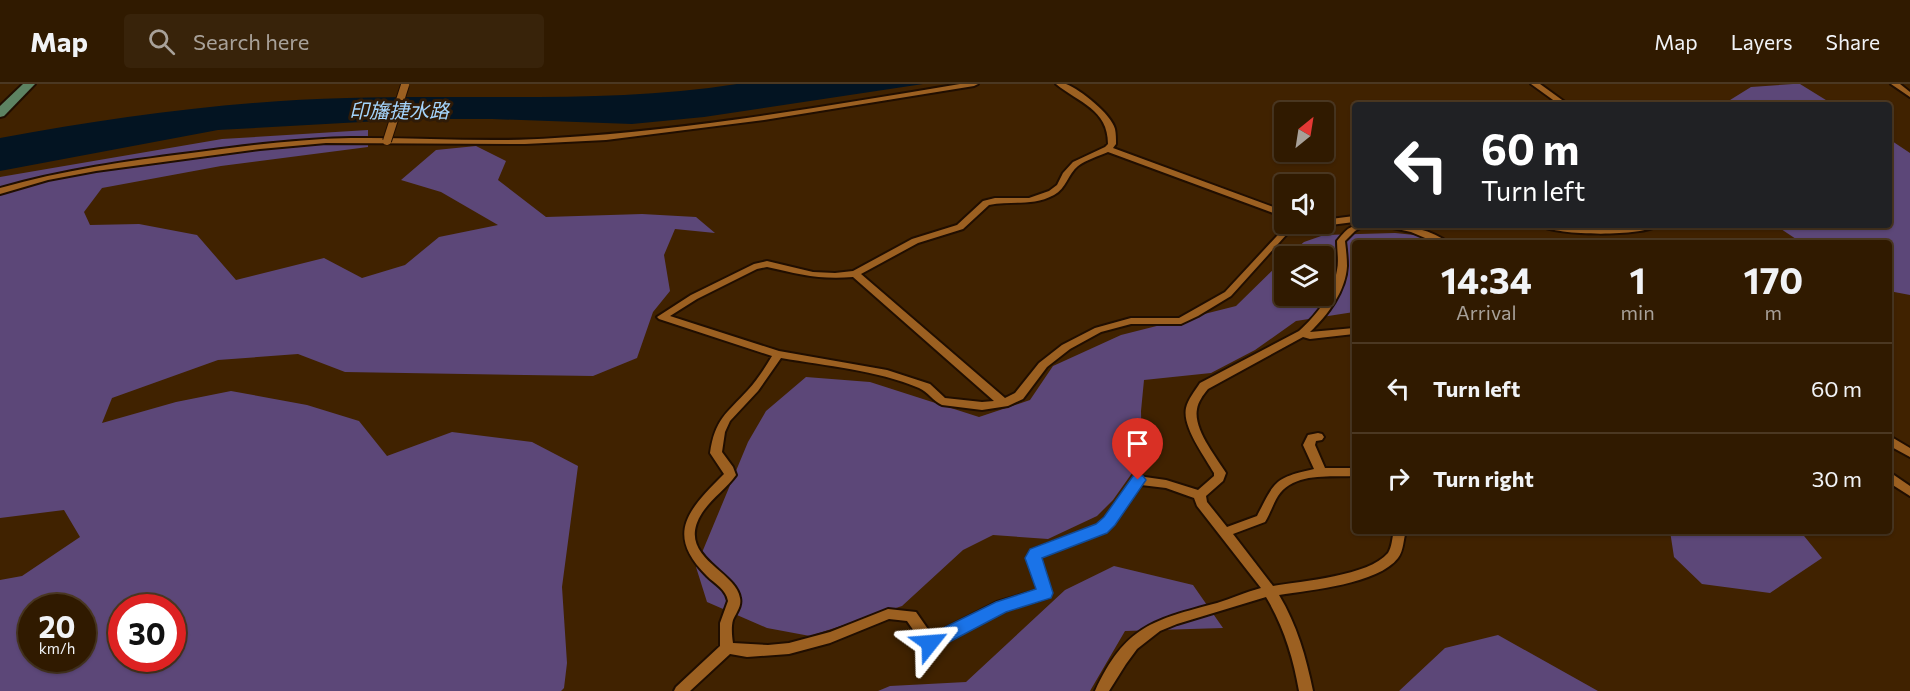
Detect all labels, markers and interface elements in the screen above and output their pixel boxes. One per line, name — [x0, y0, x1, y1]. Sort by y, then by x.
search box — [124, 14, 544, 68]
text: Map — [30, 24, 88, 58]
icon: search — [145, 25, 178, 58]
text: Search here — [193, 28, 309, 55]
text: Map — [1654, 29, 1698, 54]
text: Layers — [1731, 29, 1793, 54]
text: Share — [1826, 29, 1880, 54]
water label: 印旛捷水路 — [349, 98, 451, 122]
north arrow — [1274, 102, 1334, 162]
map controls — [1274, 102, 1334, 306]
text: 60 m — [1481, 122, 1580, 174]
icon: left — [1382, 126, 1460, 204]
button: sound — [1274, 174, 1334, 234]
text: Turn left — [1481, 174, 1585, 207]
button: layers — [1274, 246, 1334, 306]
text: 14:34 — [1441, 257, 1532, 301]
text: 1 — [1629, 257, 1646, 301]
text: 170 — [1743, 257, 1803, 301]
text: Arrival — [1456, 300, 1517, 324]
text: min — [1621, 300, 1655, 324]
text: m — [1765, 300, 1782, 324]
icon: left — [1382, 372, 1415, 405]
text: Turn left — [1433, 375, 1520, 402]
text: 60 m — [1811, 375, 1862, 402]
pin — [1112, 418, 1163, 480]
icon: arrive — [1121, 427, 1154, 460]
icon: right — [1382, 462, 1415, 495]
text: Turn right — [1433, 465, 1534, 492]
text: 30 m — [1812, 465, 1862, 492]
speed limit sign: 30 — [108, 594, 186, 672]
text: 20 — [39, 607, 75, 644]
position arrow — [898, 611, 962, 675]
text: km/h — [39, 639, 75, 657]

